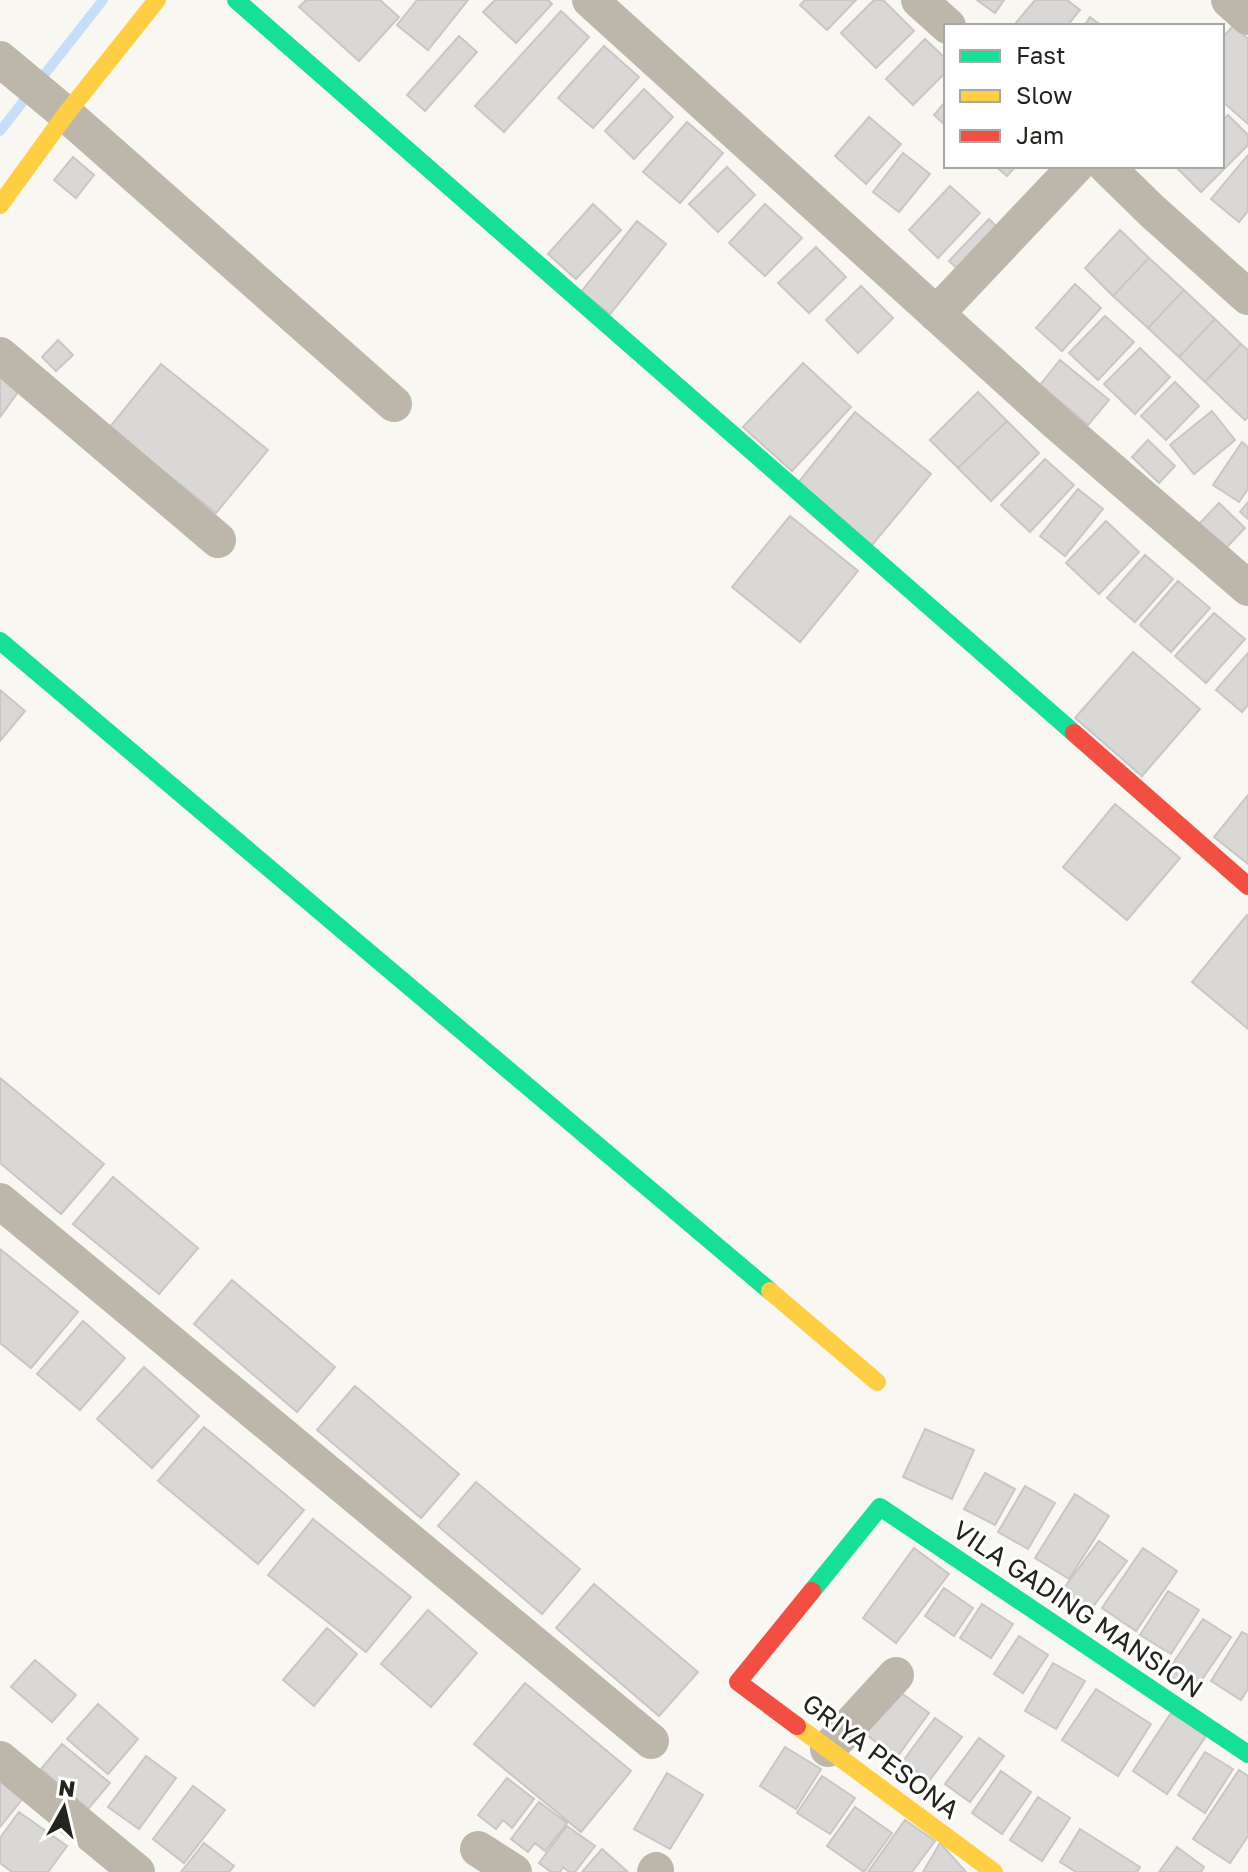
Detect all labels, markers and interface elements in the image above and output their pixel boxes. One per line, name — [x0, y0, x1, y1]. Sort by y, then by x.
legend — [944, 24, 1224, 168]
text: Fast — [1016, 40, 1066, 69]
text: Slow — [1016, 80, 1072, 109]
text: Jam — [1016, 120, 1064, 149]
street label: VILA GADING MANSION — [947, 1514, 1209, 1704]
street label: GRIYA PESONA — [797, 1687, 965, 1825]
north arrow — [24, 1768, 104, 1848]
text: N — [57, 1773, 77, 1802]

